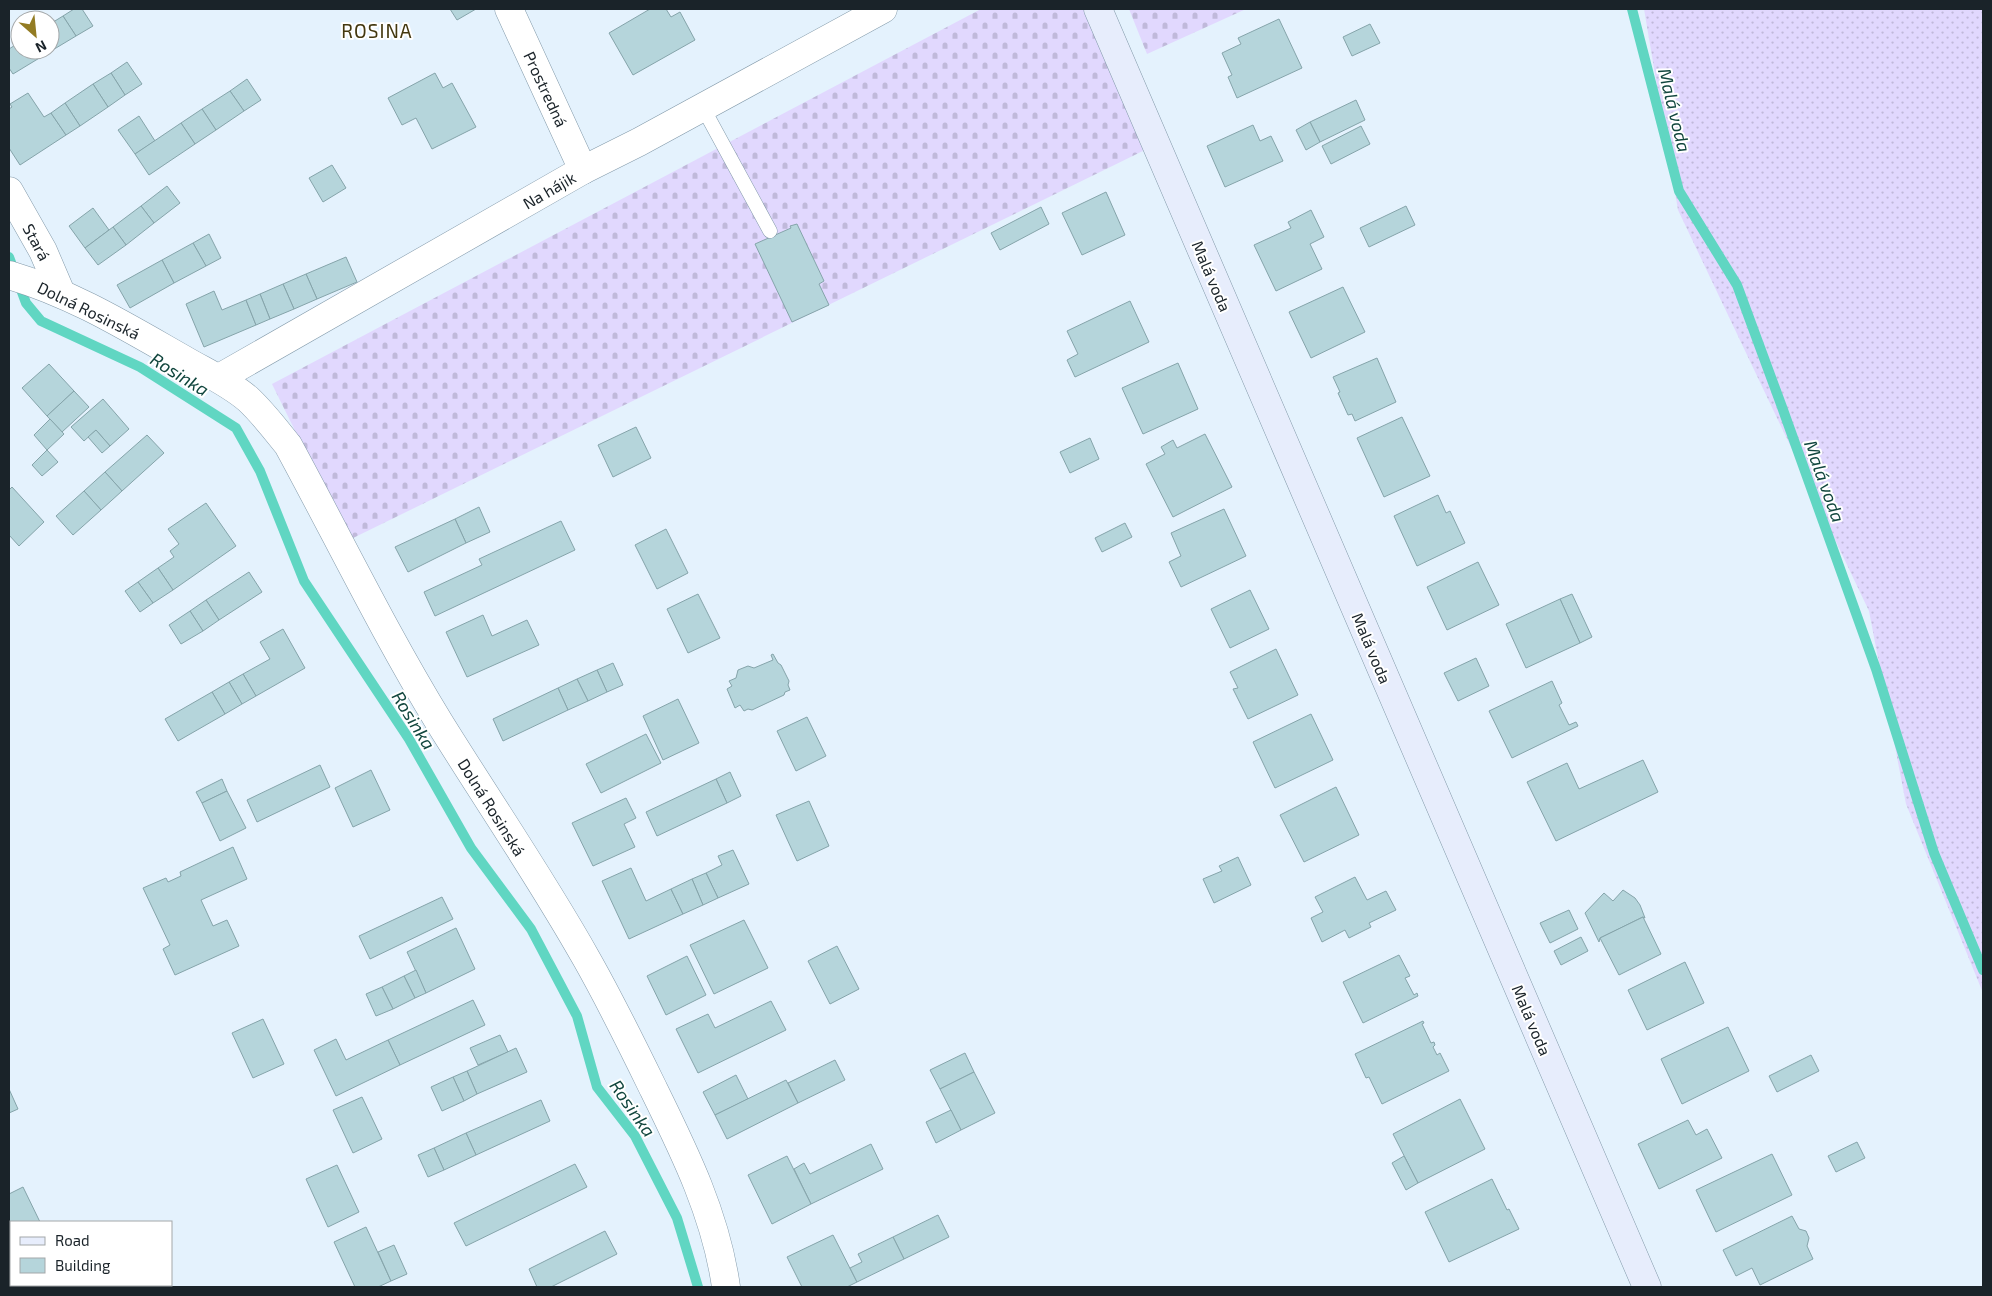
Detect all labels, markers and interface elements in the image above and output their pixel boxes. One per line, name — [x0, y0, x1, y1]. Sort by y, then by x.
north arrow — [10, 10, 60, 60]
district label: ROSINA — [341, 19, 413, 42]
text: N — [33, 37, 49, 57]
street label: Prostredná — [520, 48, 572, 130]
water label: Malá voda — [1654, 66, 1696, 154]
street label: Na hájik — [519, 167, 579, 214]
street label: Stará — [19, 220, 55, 264]
street label: Malá voda — [1189, 238, 1235, 314]
street label: Dolná Rosinská — [35, 277, 143, 343]
water label: Rosinka — [147, 348, 213, 400]
water label: Malá voda — [1800, 437, 1850, 525]
street label: Malá voda — [1349, 610, 1395, 686]
water label: Rosinka — [388, 687, 440, 753]
street label: Dolná Rosinská — [454, 755, 530, 859]
street label: Malá voda — [1509, 982, 1555, 1058]
water label: Rosinka — [605, 1075, 661, 1141]
legend — [10, 1221, 172, 1286]
text: Road — [55, 1231, 90, 1249]
text: Building — [55, 1256, 111, 1274]

